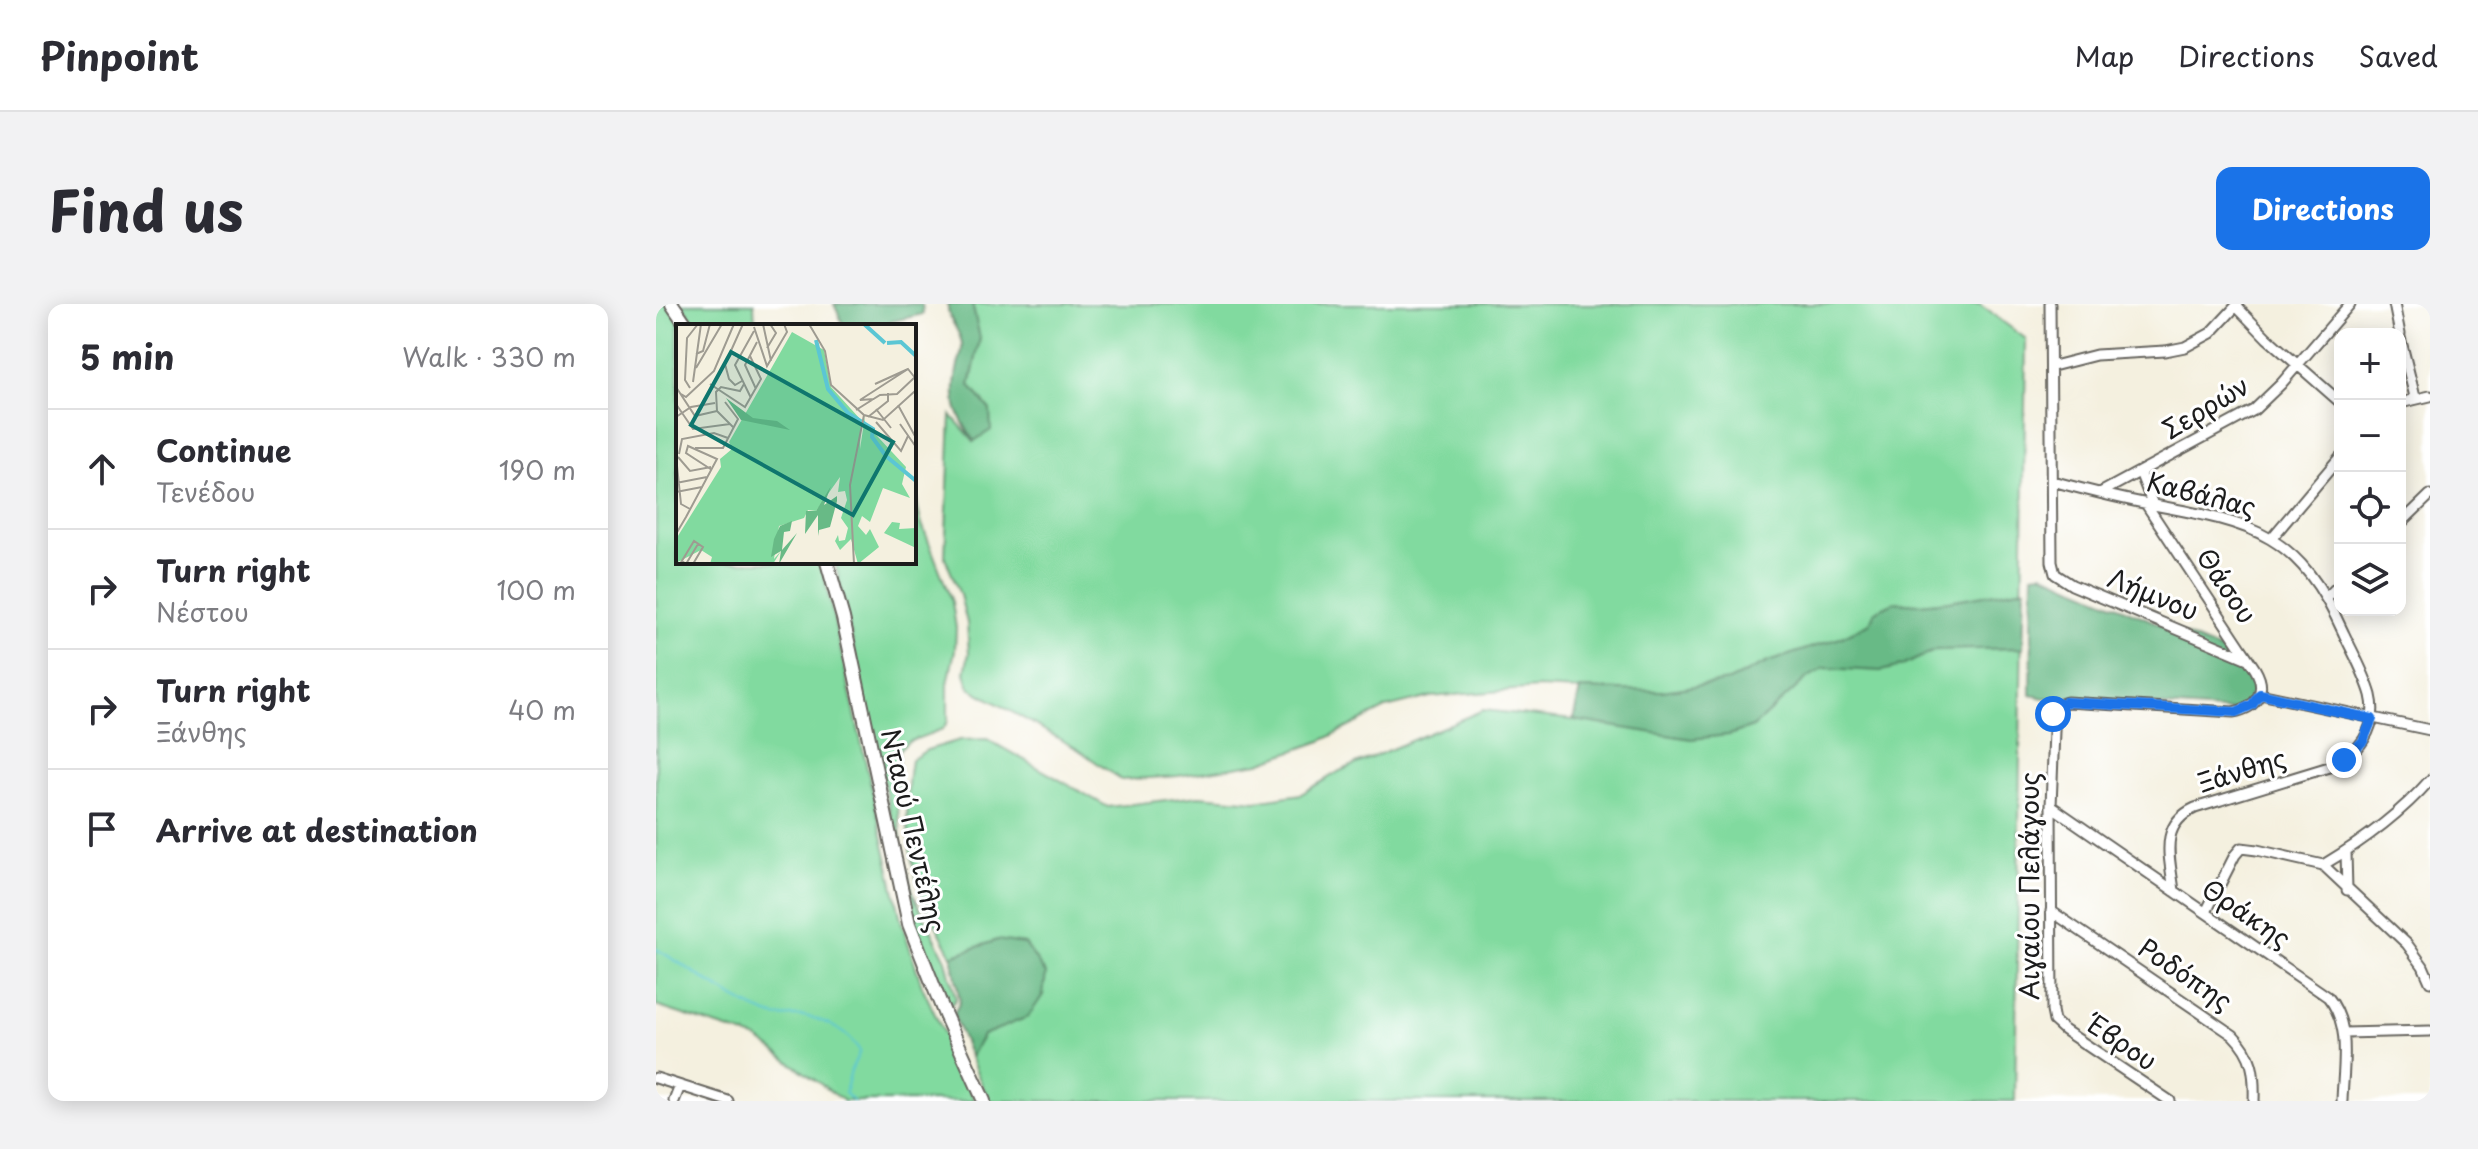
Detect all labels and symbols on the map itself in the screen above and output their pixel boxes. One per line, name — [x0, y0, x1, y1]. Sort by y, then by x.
inset map — [676, 324, 916, 564]
street label: Σερρών — [2154, 365, 2256, 448]
street label: Καβάλας — [2142, 461, 2260, 526]
street label: Θάσου — [2188, 539, 2267, 631]
street label: Λήμνου — [2102, 558, 2205, 629]
route start — [2035, 696, 2071, 732]
street label: Νταού Πεντέλης — [872, 725, 957, 936]
street label: Ξάνθης — [2192, 738, 2291, 801]
route end — [2326, 742, 2362, 778]
street label: Αιγαίου Πελάγους — [2009, 772, 2048, 1000]
street label: Θράκης — [2195, 869, 2299, 957]
street label: Ροδόπης — [2131, 928, 2241, 1020]
street label: Έβρου — [2078, 1003, 2165, 1079]

